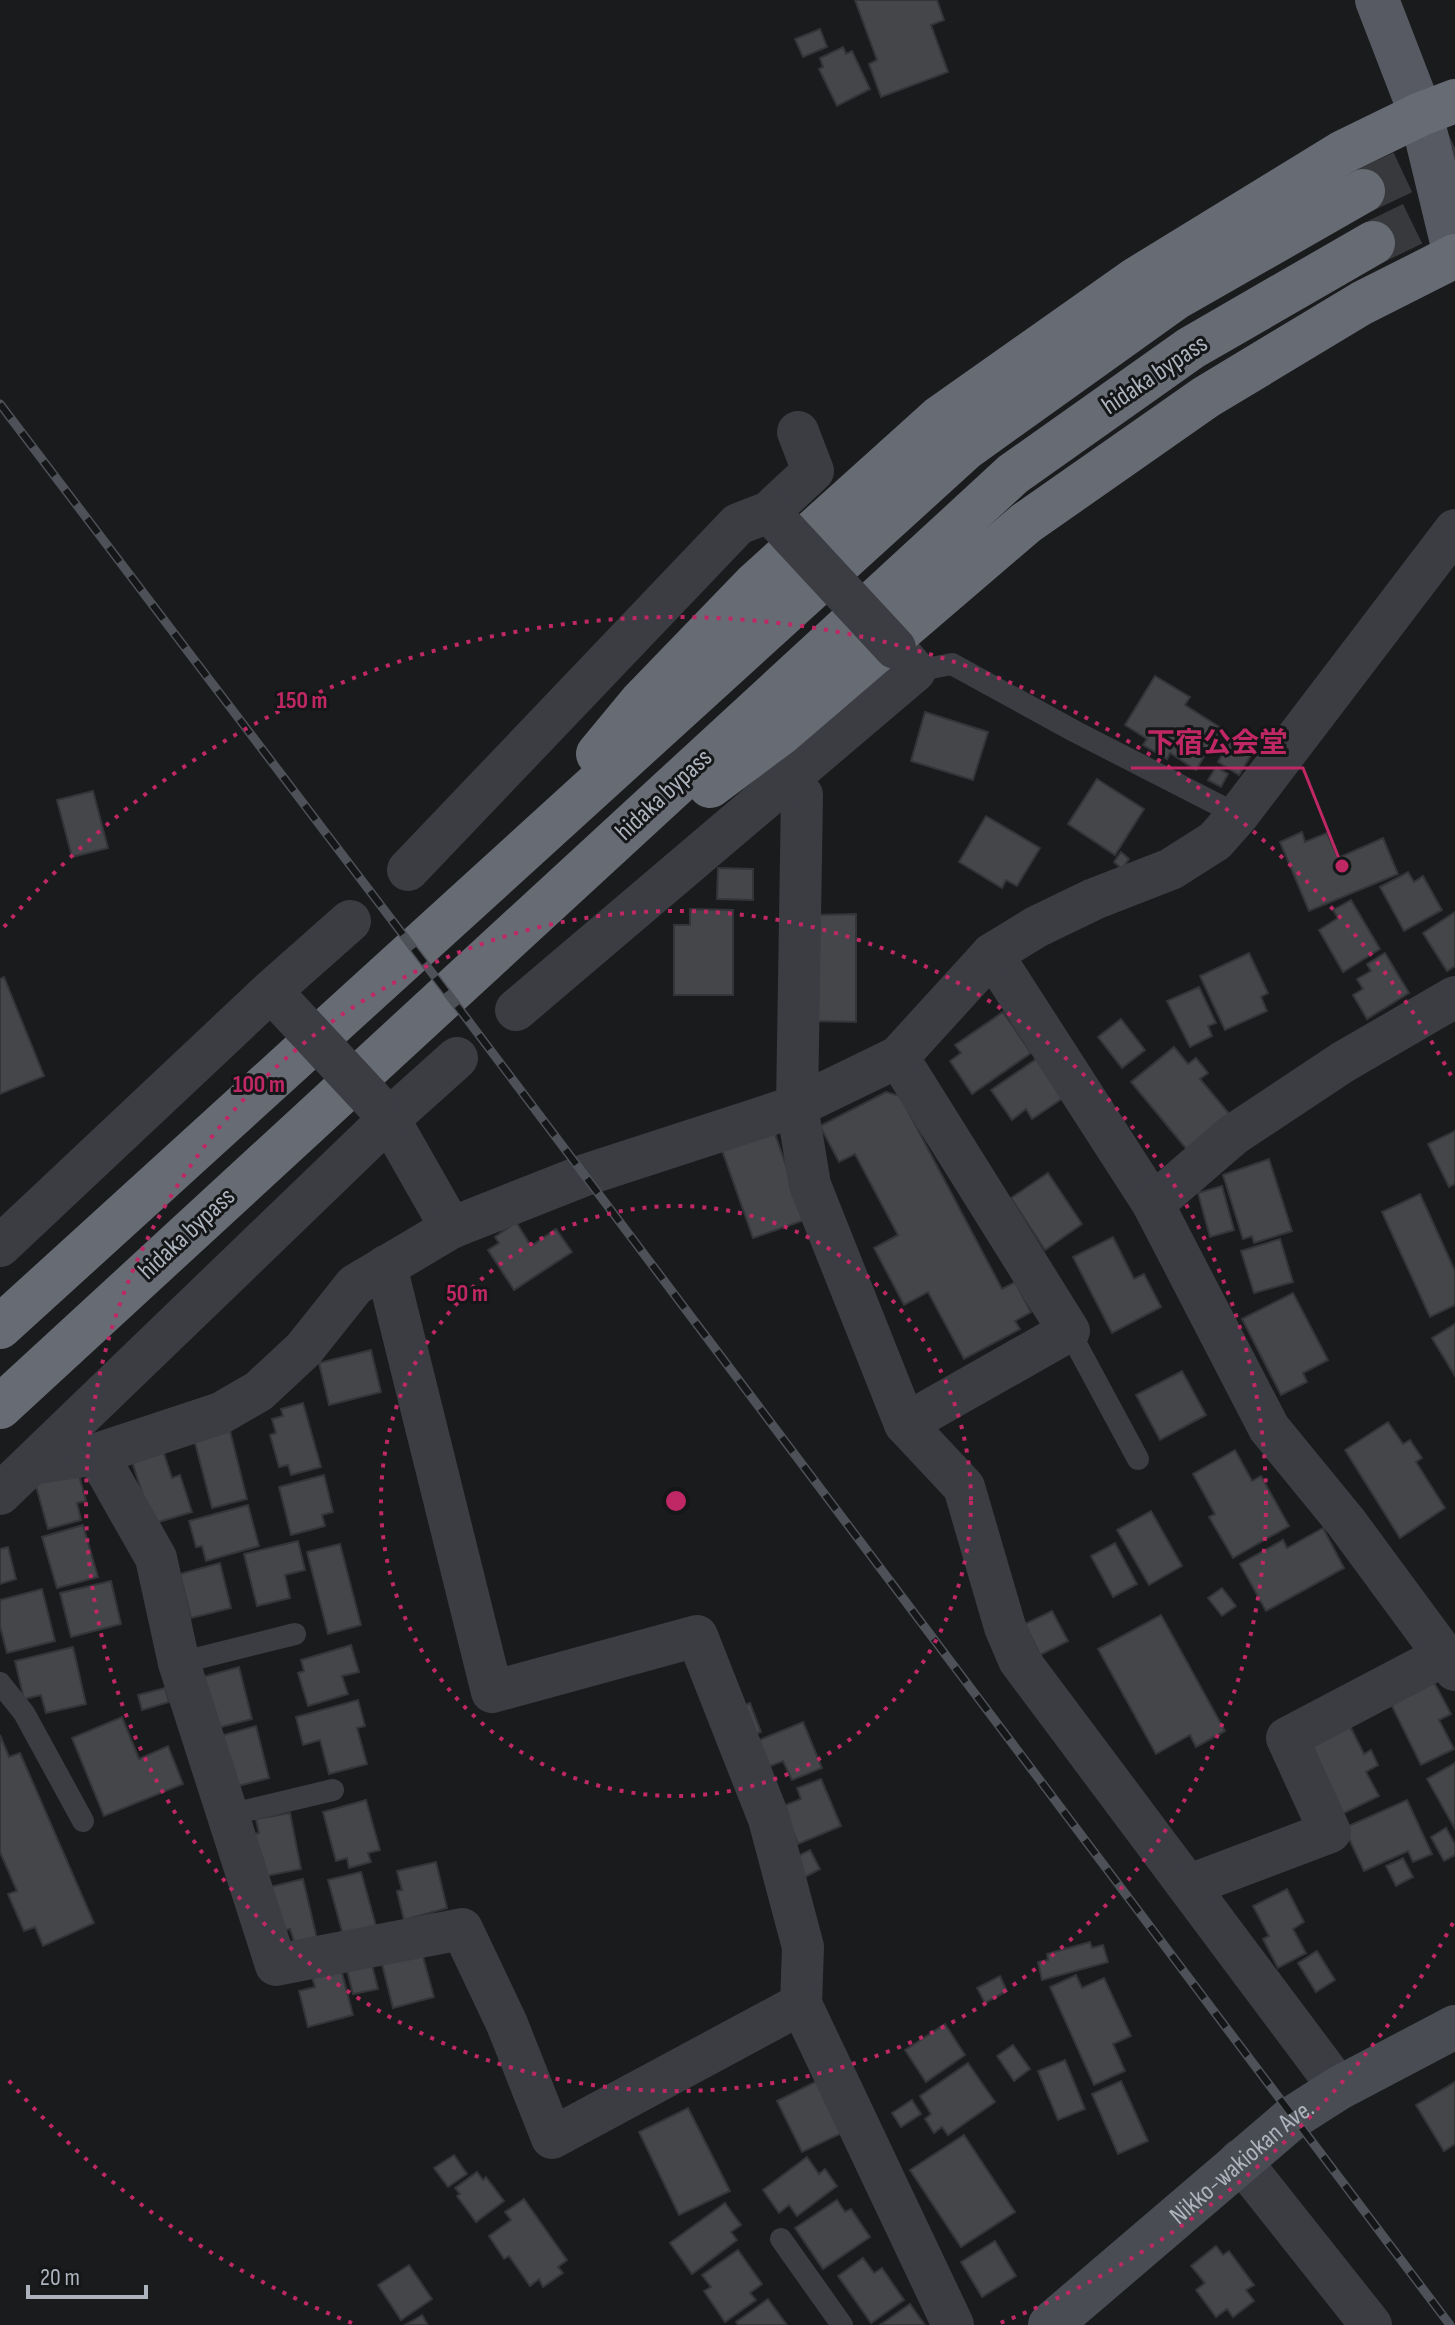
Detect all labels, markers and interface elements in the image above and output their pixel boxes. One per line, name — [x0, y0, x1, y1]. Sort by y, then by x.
street label: hidaka bypass — [1096, 328, 1214, 422]
text: 150 m — [276, 686, 328, 715]
callout: 下宿公会堂 — [1131, 716, 1303, 768]
text: 下宿公会堂 — [1147, 727, 1287, 760]
street label: hidaka bypass — [609, 743, 719, 847]
text: 100 m — [233, 1070, 285, 1099]
street label: hidaka bypass — [132, 1182, 242, 1286]
text: 50 m — [446, 1279, 488, 1308]
centre of rings — [662, 1487, 690, 1515]
street label: Nikko-wakiokan Ave. — [1163, 2093, 1320, 2231]
scale bar — [28, 2249, 146, 2299]
text: 20 m — [40, 2263, 80, 2292]

